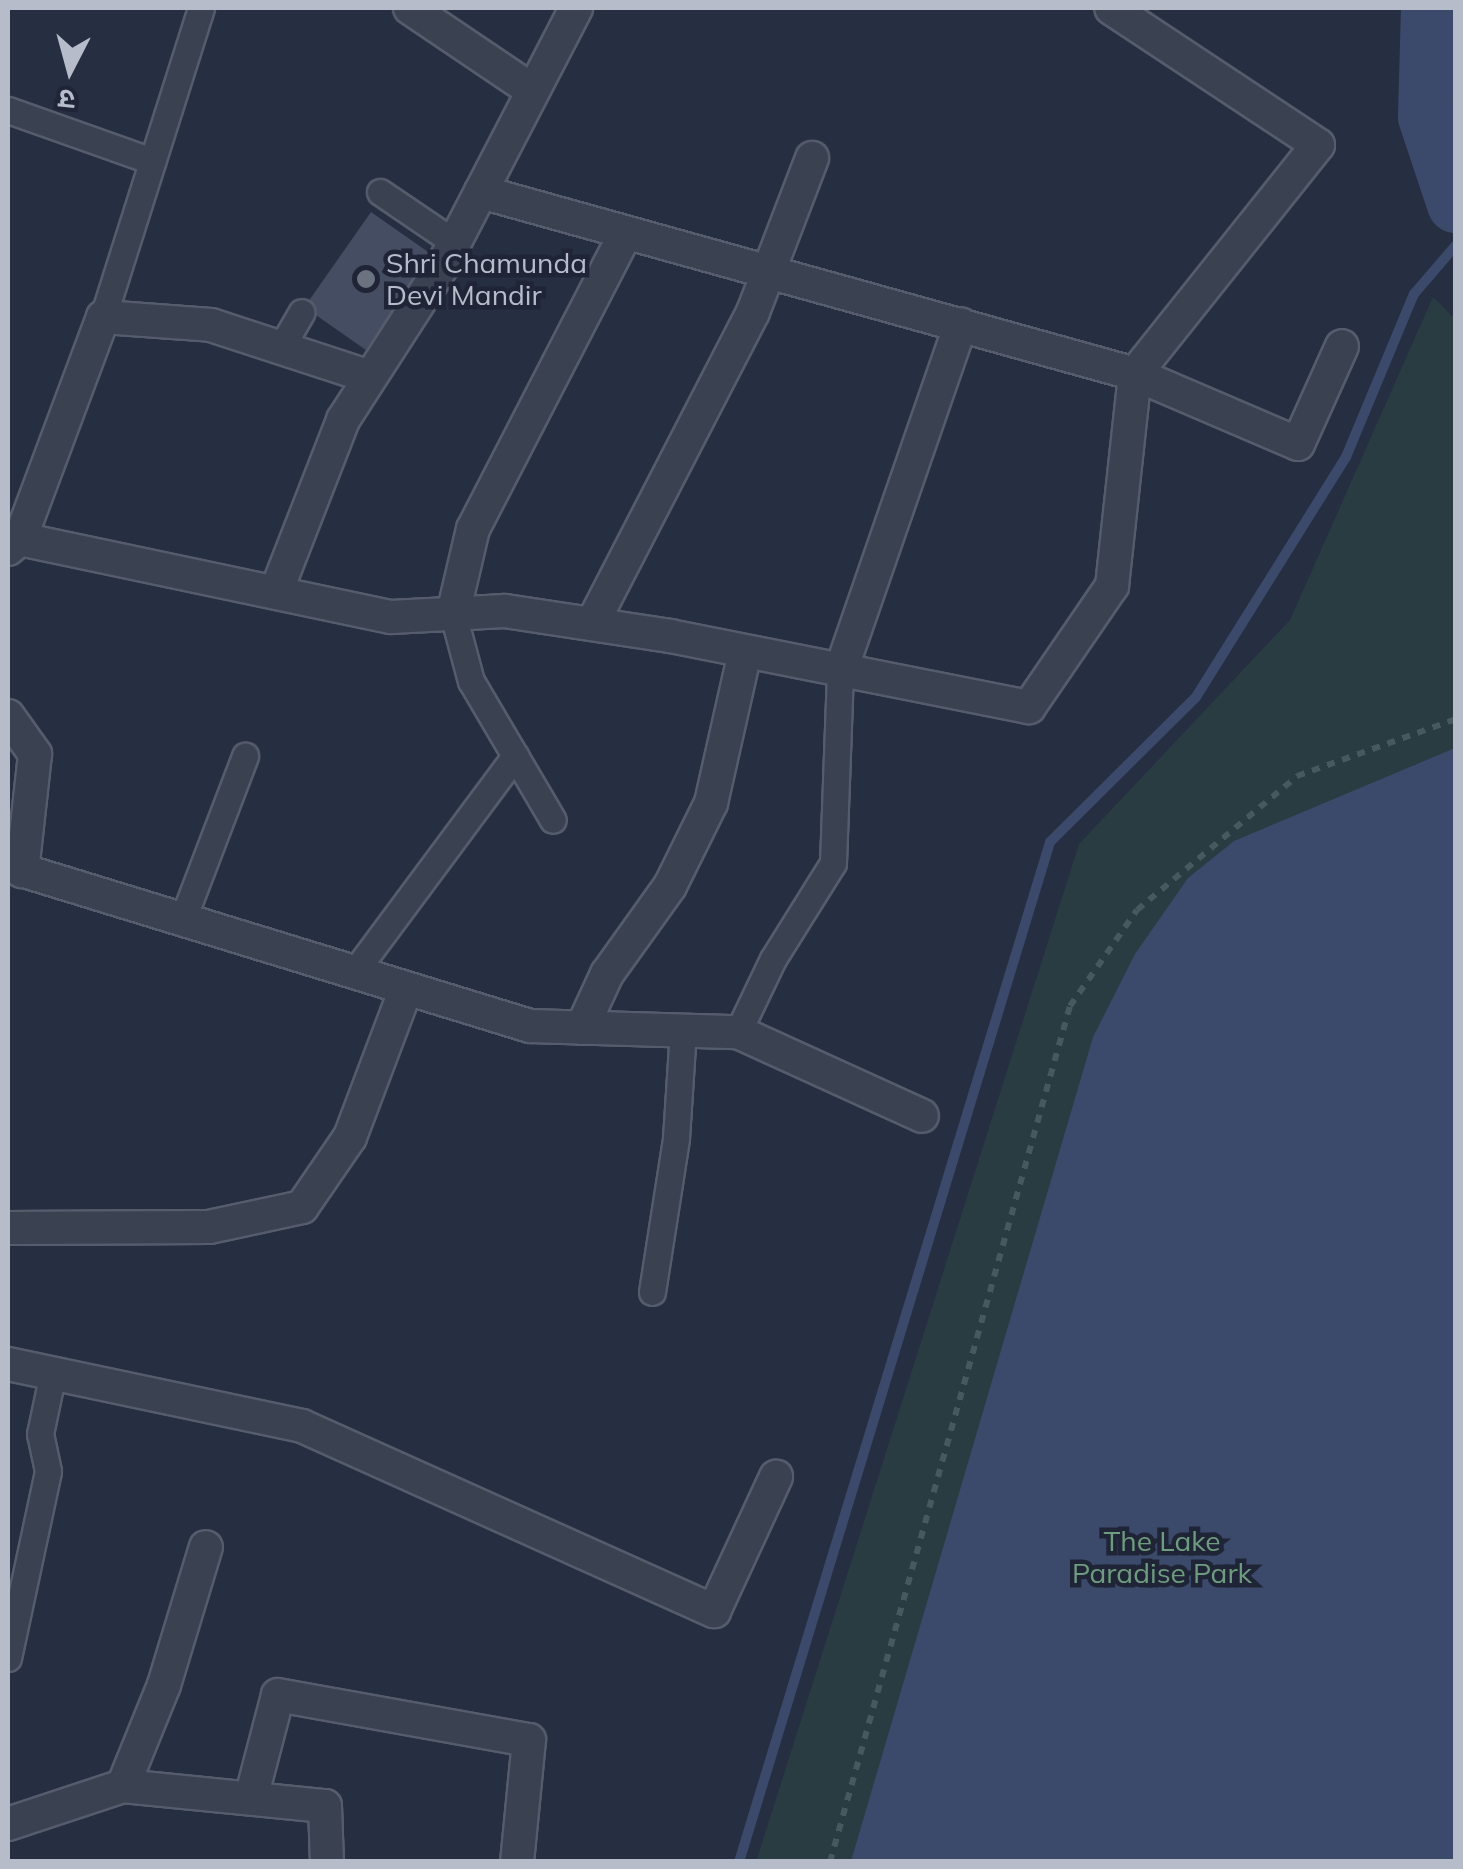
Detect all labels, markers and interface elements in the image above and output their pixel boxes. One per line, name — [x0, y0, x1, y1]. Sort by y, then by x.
north arrow — [20, 20, 120, 120]
text: उ — [57, 82, 77, 119]
place label: Shri Chamunda Devi Mandir — [386, 246, 587, 312]
marker: Shri Chamunda Devi Mandir — [355, 268, 377, 290]
park label: The Lake Paradise Park — [1072, 1524, 1252, 1590]

